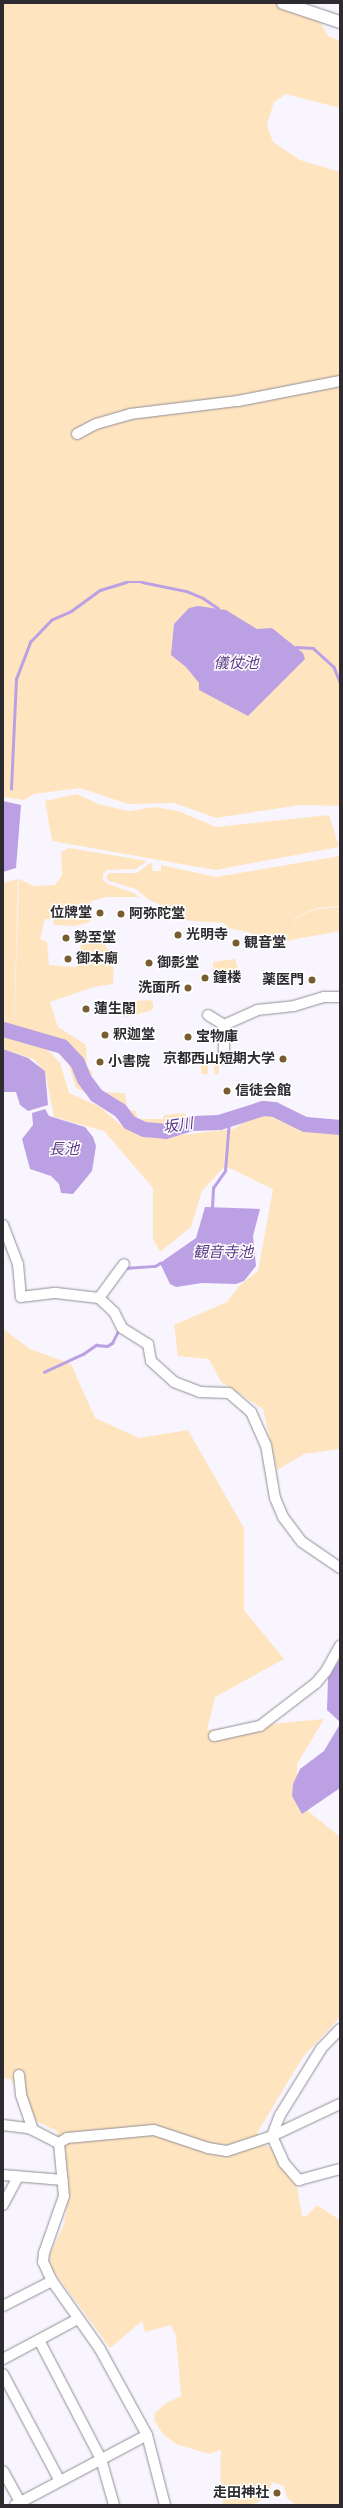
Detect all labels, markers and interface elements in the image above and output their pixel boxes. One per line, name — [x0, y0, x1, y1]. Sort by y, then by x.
water label: 儀仗池 — [214, 655, 258, 673]
place label: 位牌堂 — [50, 905, 92, 921]
place label: 阿弥陀堂 — [129, 906, 185, 922]
marker: 位牌堂 — [95, 908, 105, 918]
marker: 阿弥陀堂 — [116, 909, 126, 919]
place label: 光明寺 — [186, 927, 228, 943]
place label: 勢至堂 — [74, 930, 116, 946]
marker: 光明寺 — [173, 930, 183, 940]
marker: 勢至堂 — [61, 933, 71, 943]
place label: 観音堂 — [244, 935, 286, 951]
marker: 観音堂 — [231, 938, 241, 948]
place label: 御本廟 — [76, 951, 118, 967]
marker: 御本廟 — [63, 954, 73, 964]
place label: 御影堂 — [157, 955, 199, 971]
marker: 御影堂 — [144, 958, 154, 968]
place label: 鐘楼 — [213, 970, 241, 986]
place label: 薬医門 — [262, 972, 304, 988]
marker: 鐘楼 — [200, 973, 210, 983]
marker: 薬医門 — [307, 975, 317, 985]
place label: 洗面所 — [138, 980, 180, 996]
marker: 洗面所 — [183, 983, 193, 993]
place label: 蓮生閣 — [94, 1001, 136, 1017]
marker: 蓮生閣 — [81, 1004, 91, 1014]
place label: 釈迦堂 — [113, 1027, 155, 1043]
place label: 宝物庫 — [196, 1029, 238, 1045]
marker: 釈迦堂 — [100, 1030, 110, 1040]
marker: 宝物庫 — [183, 1032, 193, 1042]
place label: 京都西山短期大学 — [163, 1051, 275, 1067]
place label: 小書院 — [108, 1054, 150, 1070]
marker: 京都西山短期大学 — [278, 1054, 288, 1064]
marker: 小書院 — [95, 1057, 105, 1067]
place label: 信徒会館 — [235, 1083, 291, 1099]
marker: 信徒会館 — [222, 1086, 232, 1096]
water label: 坂川 — [162, 1115, 194, 1137]
water label: 長池 — [49, 1141, 79, 1159]
water label: 観音寺池 — [193, 1244, 253, 1262]
place label: 走田神社 — [213, 2485, 269, 2501]
marker: 走田神社 — [272, 2488, 282, 2498]

